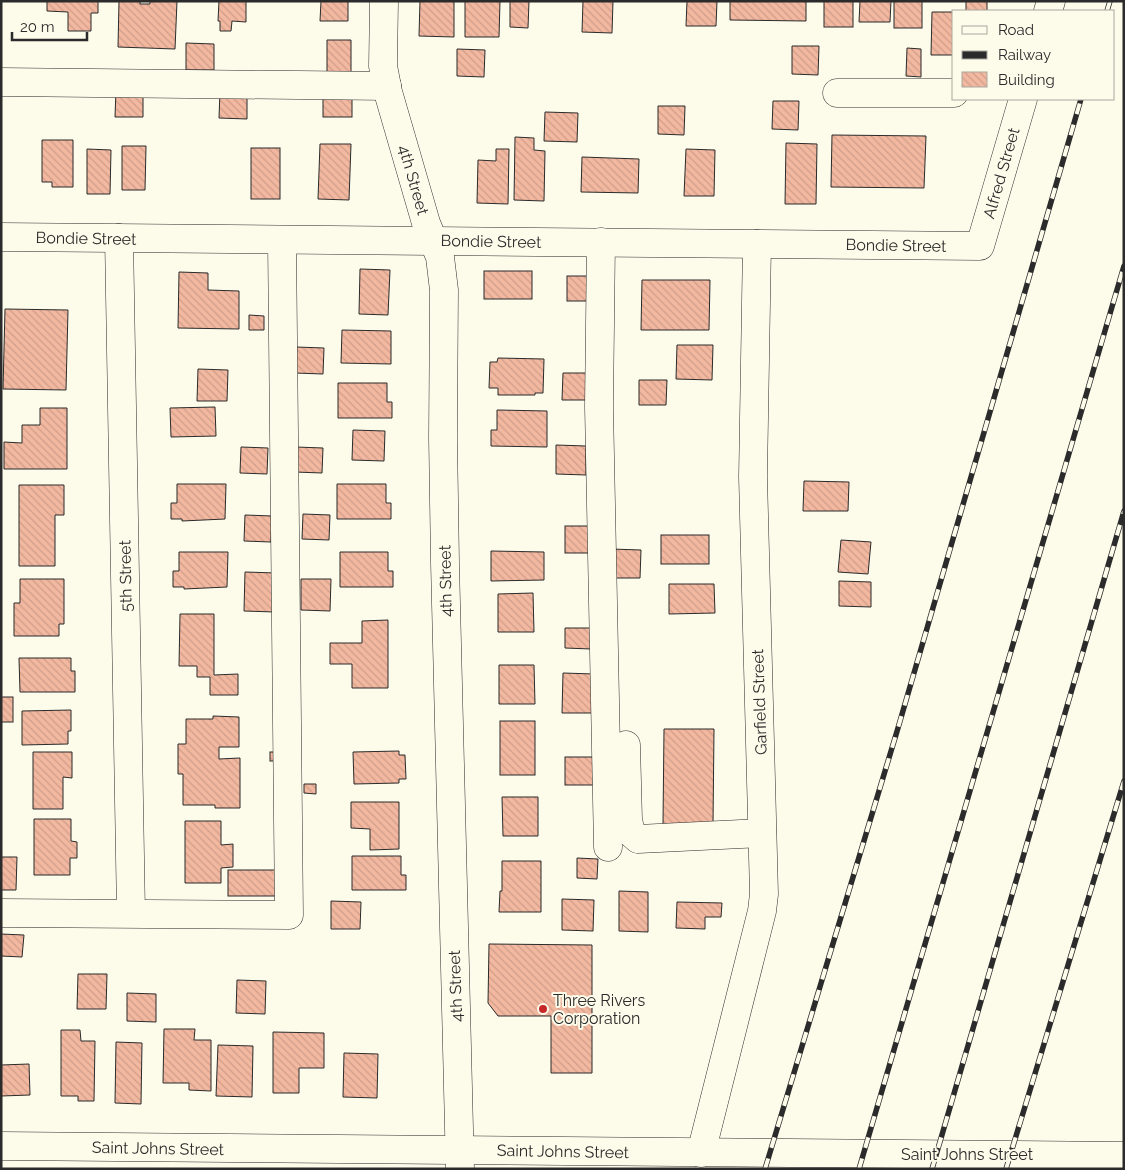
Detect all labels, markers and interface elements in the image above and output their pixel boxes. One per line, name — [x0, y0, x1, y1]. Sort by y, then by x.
scale bar — [12, 10, 88, 42]
legend — [952, 10, 1115, 100]
text: 20 m — [20, 18, 55, 36]
text: Road — [998, 21, 1034, 39]
text: Railway — [998, 46, 1051, 64]
text: Building — [998, 71, 1055, 89]
street label: Alfred Street — [979, 125, 1024, 221]
street label: 4th Street — [394, 143, 433, 218]
street label: Bondie Street — [35, 228, 137, 249]
street label: Bondie Street — [440, 231, 542, 252]
street label: Bondie Street — [845, 235, 947, 256]
street label: 5th Street — [115, 539, 136, 612]
street label: 4th Street — [435, 544, 456, 617]
street label: Garfield Street — [748, 648, 771, 755]
street label: 4th Street — [445, 949, 466, 1022]
place label: Three Rivers Corporation — [553, 991, 645, 1028]
marker: Three Rivers Corporation — [537, 1003, 549, 1015]
street label: Saint Johns Street — [92, 1138, 225, 1159]
street label: Saint Johns Street — [497, 1141, 630, 1162]
street label: Saint Johns Street — [901, 1145, 1034, 1164]

